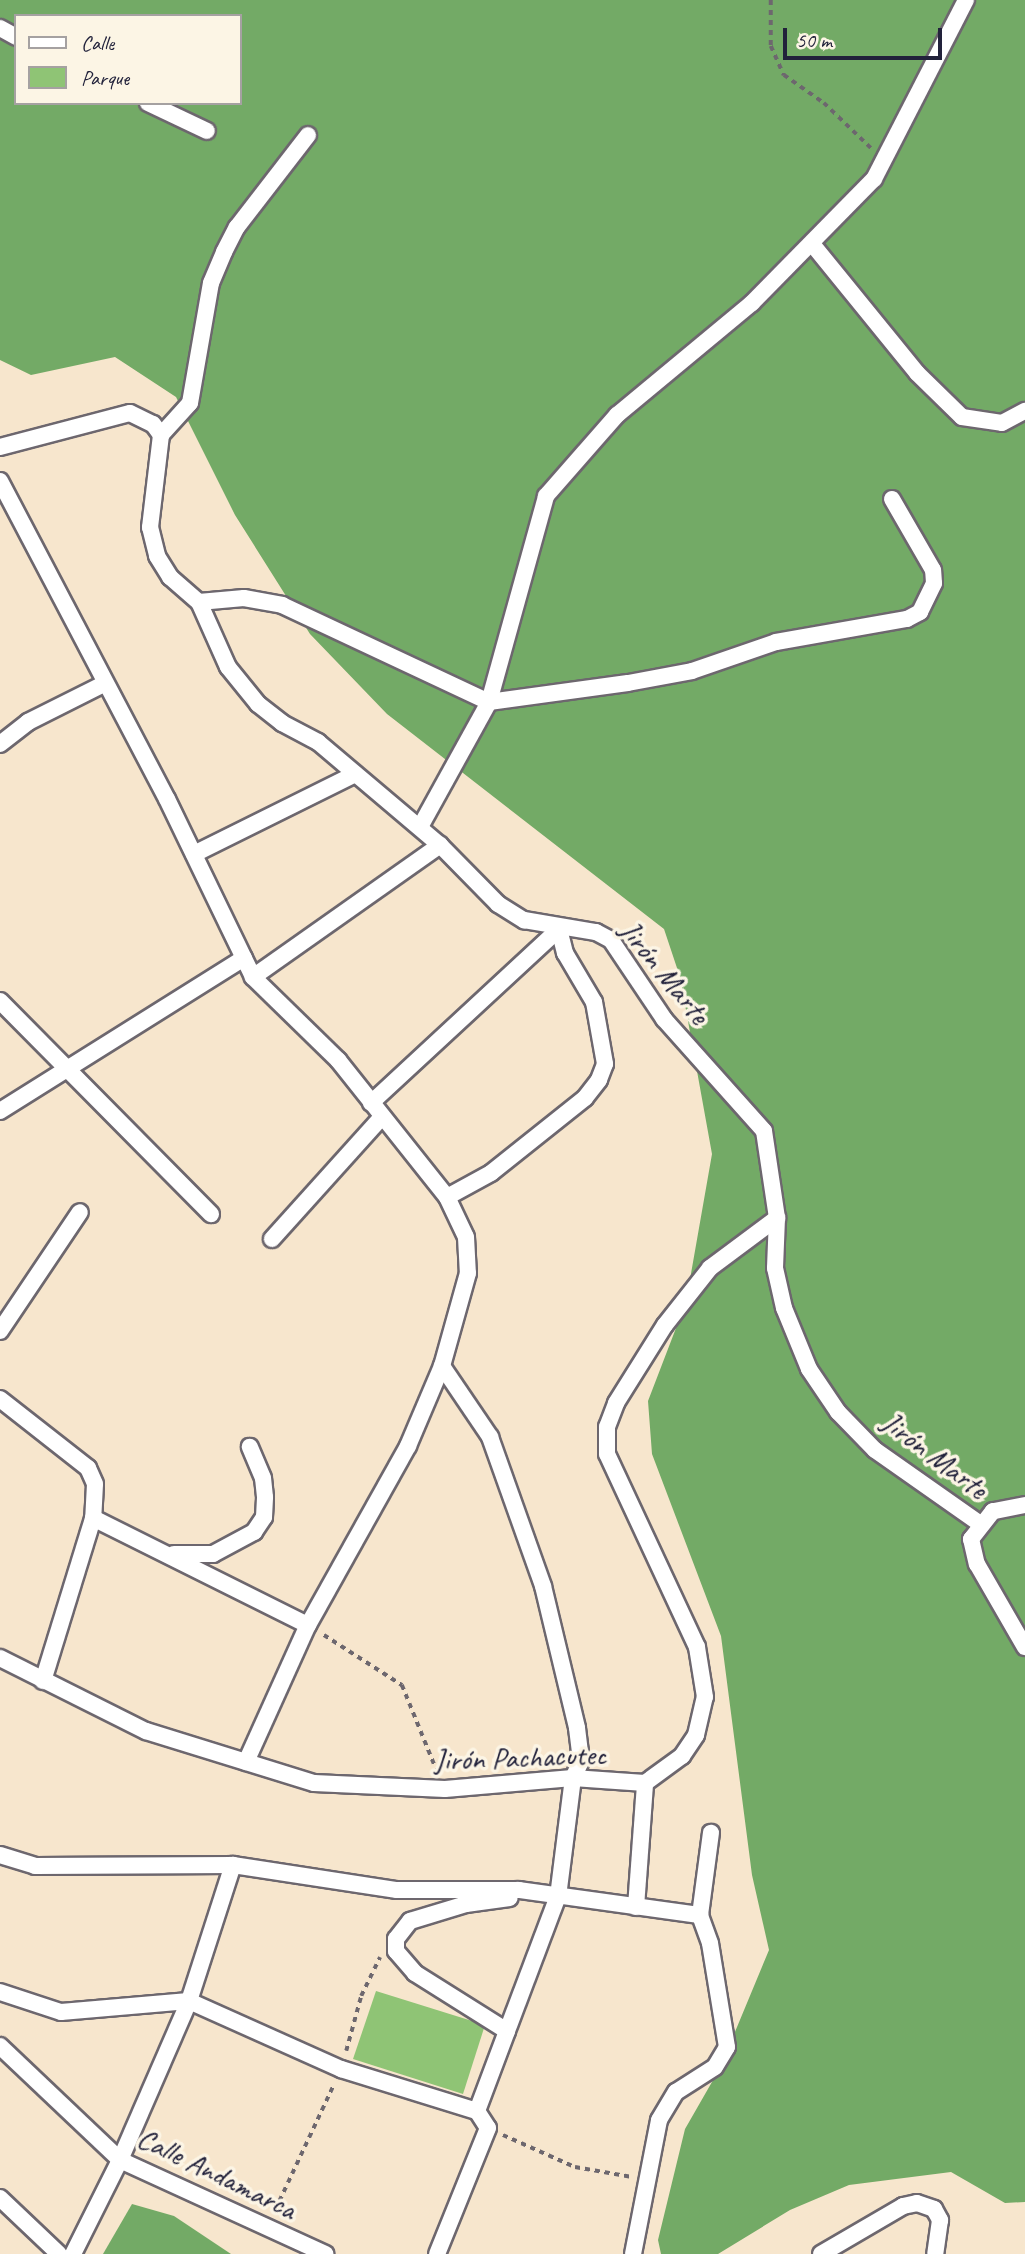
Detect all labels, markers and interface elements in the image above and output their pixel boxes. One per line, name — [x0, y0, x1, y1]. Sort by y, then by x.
legend — [14, 14, 242, 105]
scale bar — [787, 14, 946, 58]
text: 50 m — [796, 27, 832, 53]
text: Calle — [81, 30, 114, 56]
text: Parque — [81, 65, 129, 91]
street label: Jirón Marte — [612, 913, 718, 1031]
street label: Jirón Marte — [875, 1404, 995, 1506]
street label: Jirón Pachacutec — [433, 1736, 607, 1778]
street label: Calle Andamarca — [133, 2120, 301, 2226]

